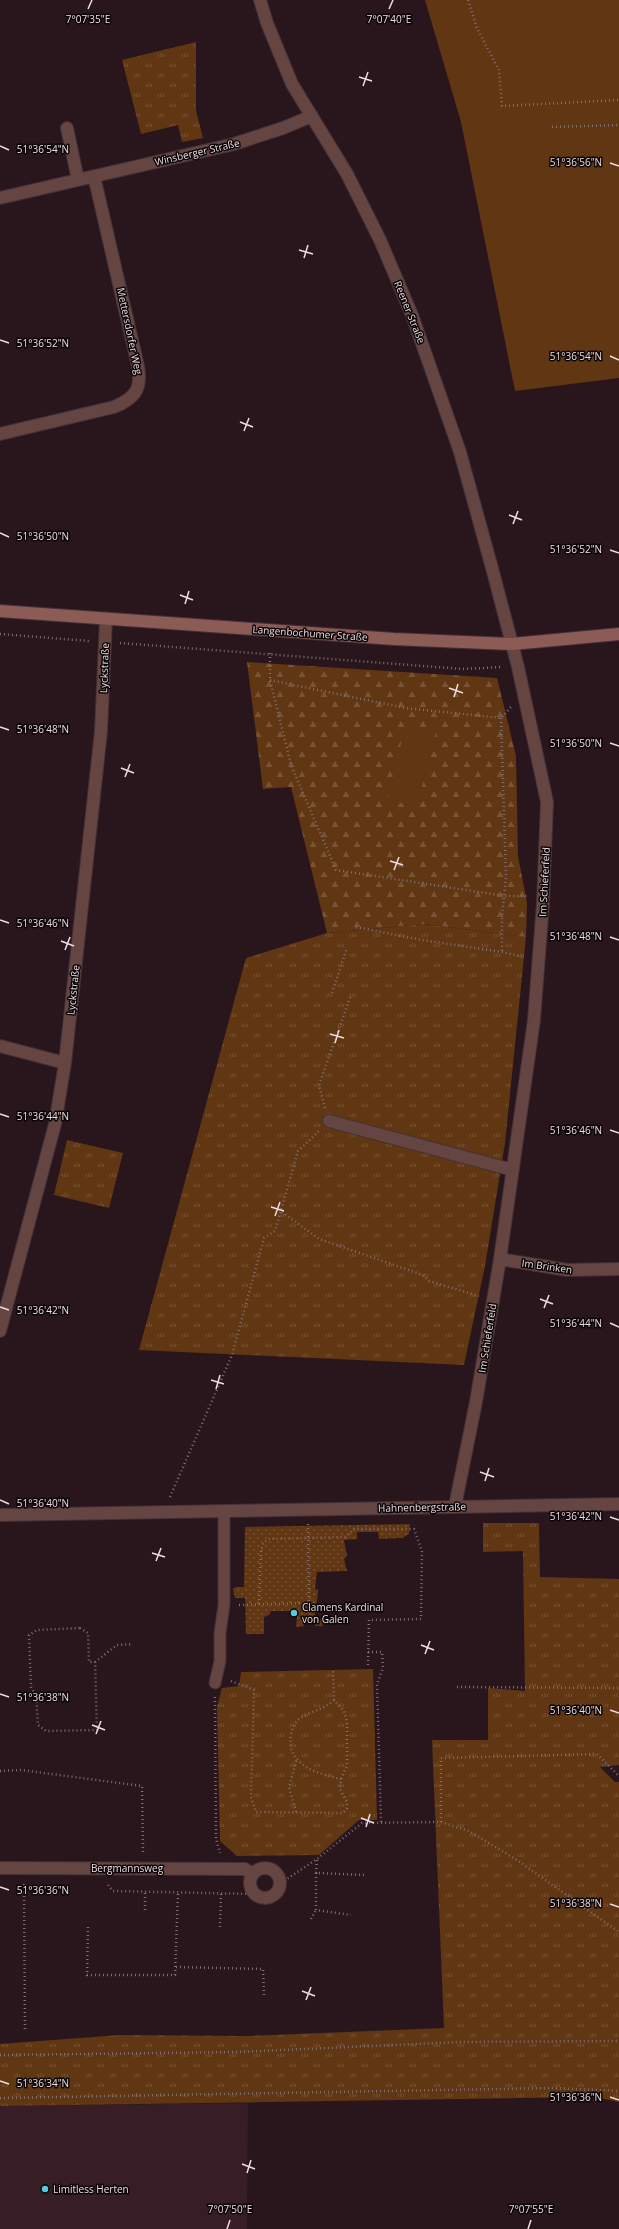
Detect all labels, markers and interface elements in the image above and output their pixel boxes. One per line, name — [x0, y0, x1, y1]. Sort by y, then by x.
text: 7°07'35"E — [66, 12, 110, 26]
text: 7°07'40"E — [367, 12, 411, 26]
street label: Winsberger Straße — [153, 135, 241, 169]
text: 51°36'54"N — [17, 142, 69, 156]
text: 51°36'56"N — [550, 155, 602, 169]
street label: Reener Straße — [391, 279, 429, 346]
street label: Mettersdorfer Weg — [114, 286, 146, 376]
text: 51°36'52"N — [17, 336, 69, 350]
text: 51°36'54"N — [550, 349, 602, 363]
text: 51°36'50"N — [17, 529, 69, 543]
text: 51°36'52"N — [550, 542, 602, 556]
street label: Langenbochumer Straße — [252, 622, 368, 644]
street label: Lyckstraße — [96, 642, 112, 693]
text: 51°36'48"N — [17, 722, 69, 736]
text: 51°36'50"N — [550, 736, 602, 750]
street label: Im Schieferfeld — [535, 847, 553, 917]
text: 51°36'46"N — [17, 916, 69, 930]
text: 51°36'48"N — [550, 929, 602, 943]
street label: Lyckstraße — [63, 964, 83, 1016]
text: 51°36'44"N — [17, 1109, 69, 1123]
text: 51°36'46"N — [550, 1123, 602, 1137]
street label: Im Brinken — [521, 1256, 573, 1276]
street label: Im Schieferfeld — [475, 1302, 499, 1374]
text: 51°36'42"N — [17, 1303, 69, 1317]
text: 51°36'44"N — [550, 1316, 602, 1330]
text: 51°36'40"N — [17, 1496, 69, 1510]
street label: Hahnenbergstraße — [378, 1499, 467, 1515]
text: 51°36'42"N — [550, 1509, 602, 1523]
place label: Clamens Kardinal von Galen — [302, 1600, 383, 1626]
marker: Clamens Kardinal von Galen — [289, 1608, 299, 1618]
text: 51°36'38"N — [17, 1690, 69, 1704]
text: 51°36'40"N — [550, 1703, 602, 1717]
street label: Bergmannsweg — [91, 1861, 164, 1875]
text: 51°36'36"N — [17, 1883, 69, 1897]
text: 51°36'38"N — [550, 1896, 602, 1910]
text: 51°36'34"N — [17, 2076, 69, 2090]
text: 51°36'36"N — [550, 2090, 602, 2104]
place label: Limitless Herten — [53, 2182, 129, 2196]
marker: Limitless Herten — [40, 2184, 50, 2194]
text: 7°07'50"E — [208, 2202, 252, 2216]
text: 7°07'55"E — [509, 2202, 553, 2216]

